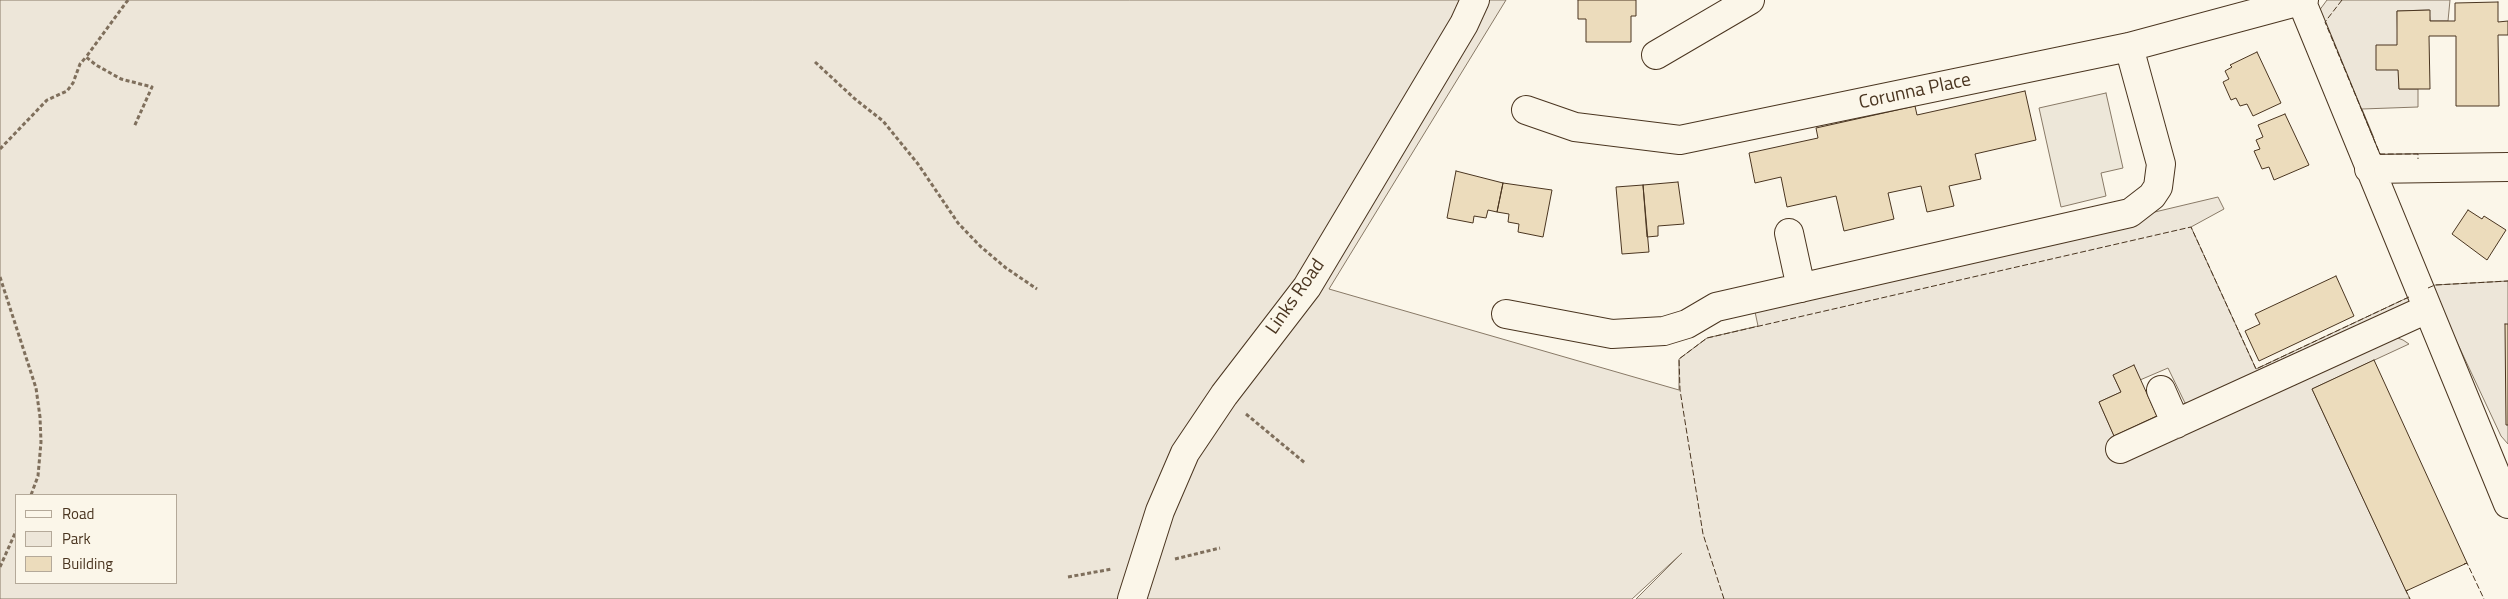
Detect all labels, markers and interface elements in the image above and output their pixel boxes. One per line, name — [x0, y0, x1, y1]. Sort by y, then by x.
street label: Corunna Place — [1857, 69, 1973, 115]
street label: Links Road — [1262, 255, 1330, 339]
legend — [15, 494, 178, 584]
text: Road — [62, 502, 94, 525]
text: Park — [62, 527, 91, 550]
text: Building — [62, 552, 113, 575]

